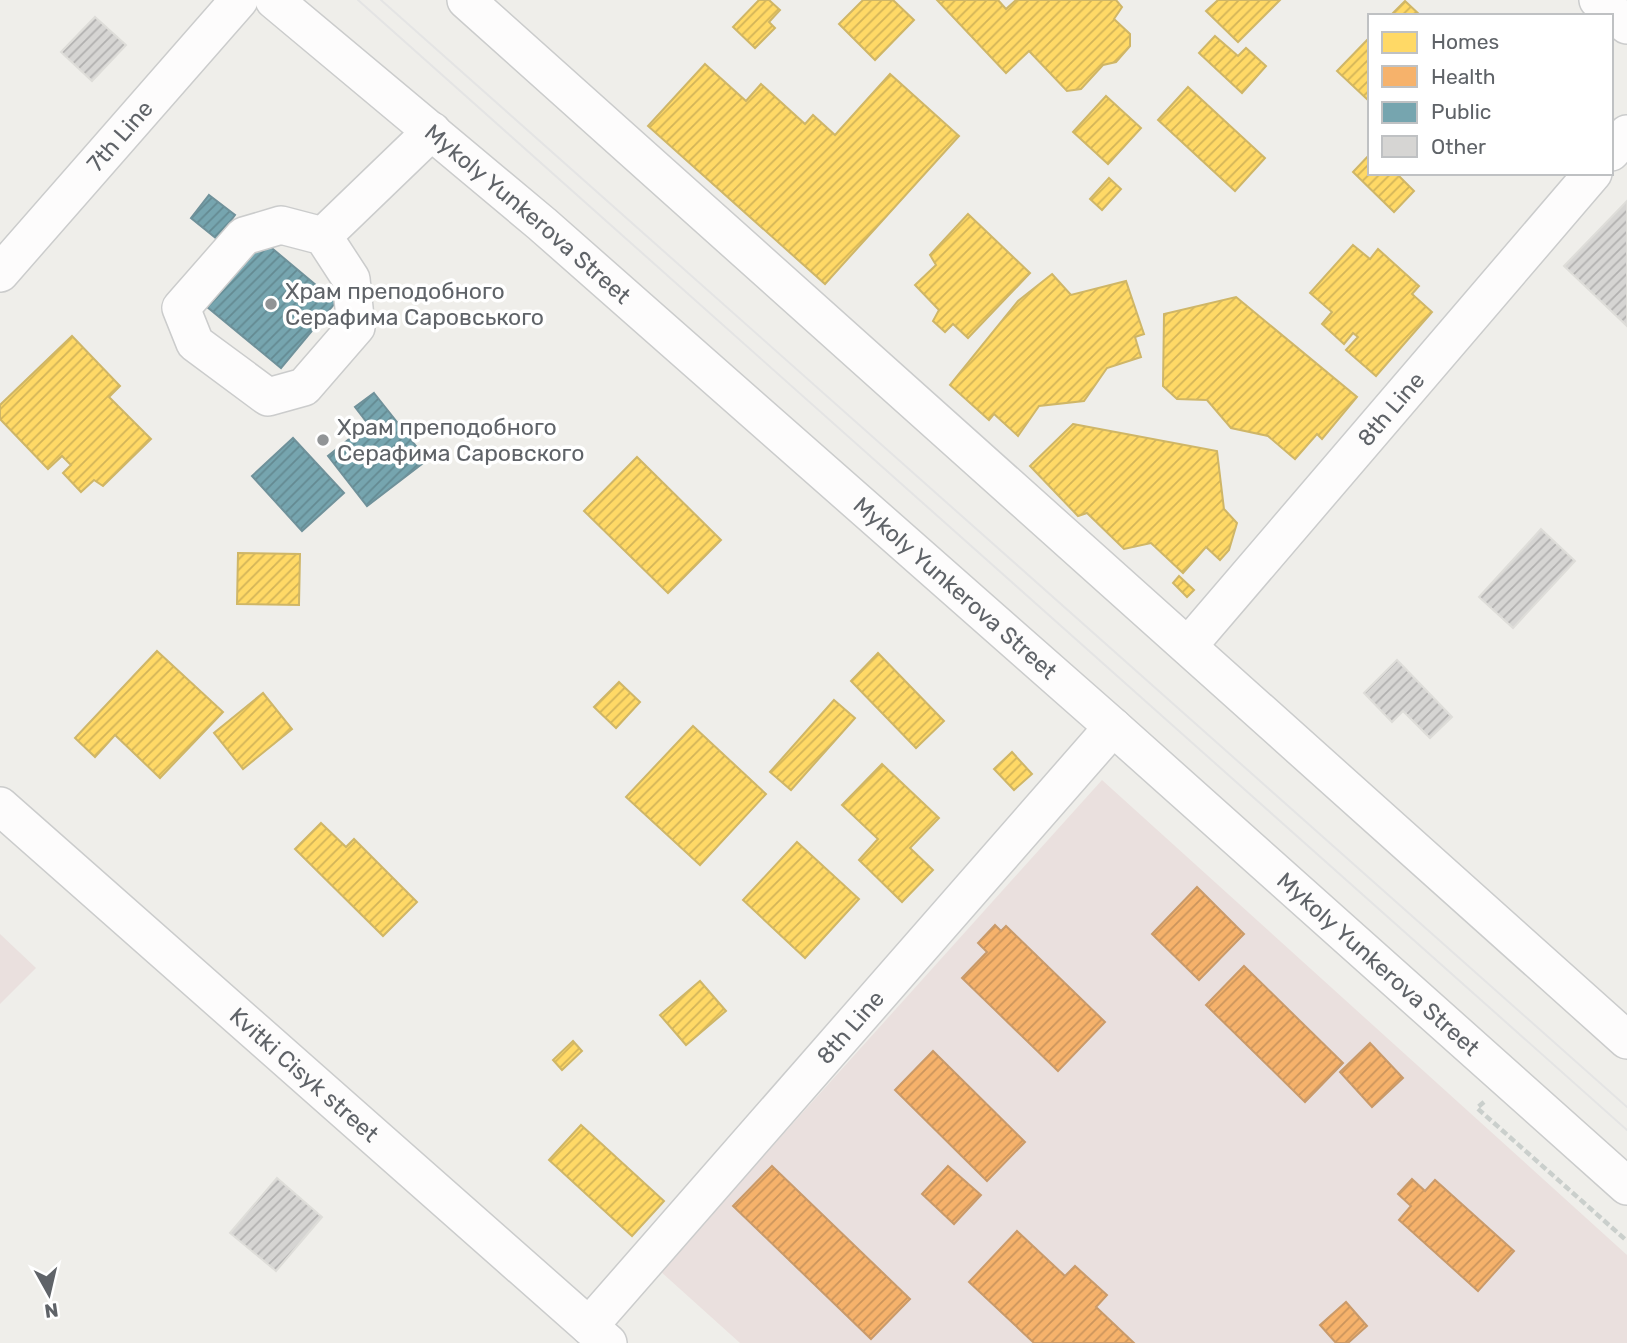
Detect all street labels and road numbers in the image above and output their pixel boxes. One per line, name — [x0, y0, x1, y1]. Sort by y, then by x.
street label: 7th Line — [81, 95, 159, 178]
street label: Mykoly Yunkerova Street — [419, 118, 637, 310]
street label: 8th Line — [1351, 366, 1430, 452]
street label: Mykoly Yunkerova Street — [848, 491, 1063, 685]
street label: Mykoly Yunkerova Street — [1271, 866, 1485, 1062]
street label: 8th Line — [811, 985, 890, 1070]
street label: Kvitki Cisyk street — [224, 1002, 385, 1148]

